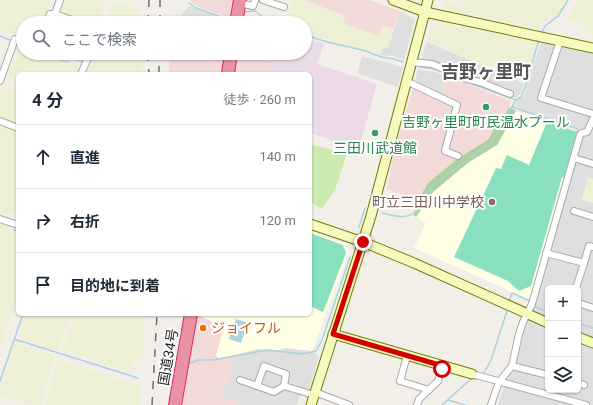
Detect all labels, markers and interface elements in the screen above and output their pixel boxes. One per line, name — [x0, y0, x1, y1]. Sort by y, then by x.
search box — [16, 16, 312, 60]
icon: search — [30, 27, 52, 49]
text: ここで検索 — [62, 31, 137, 49]
district label: 吉野ヶ里町 — [441, 61, 531, 82]
text: 4 分 — [32, 90, 63, 110]
text: 徒歩 · 260 m — [224, 92, 296, 107]
marker: 吉野ヶ里町町民温水プール — [481, 102, 491, 112]
place label: 吉野ヶ里町町民温水プール — [402, 114, 570, 130]
marker: 三田川武道館 — [370, 128, 380, 138]
place label: 三田川武道館 — [333, 140, 417, 156]
icon: ahead — [32, 146, 54, 168]
text: 直進 — [70, 149, 100, 167]
text: 140 m — [259, 149, 296, 164]
place label: 町立三田川中学校 — [372, 194, 484, 210]
marker: 町立三田川中学校 — [487, 197, 497, 207]
icon: right — [32, 210, 54, 232]
text: 右折 — [70, 213, 100, 231]
text: 120 m — [259, 213, 296, 228]
route end — [354, 233, 372, 251]
icon: arrive — [32, 274, 54, 296]
text: 目的地に到着 — [70, 277, 160, 295]
map controls — [545, 285, 581, 393]
button: + — [545, 285, 581, 321]
place label: ジョイフル — [211, 320, 281, 336]
button: − — [545, 321, 581, 357]
marker: ジョイフル — [198, 323, 208, 333]
street label: 国道34号 — [155, 327, 181, 387]
button: layers — [545, 357, 581, 393]
route start — [433, 360, 451, 378]

